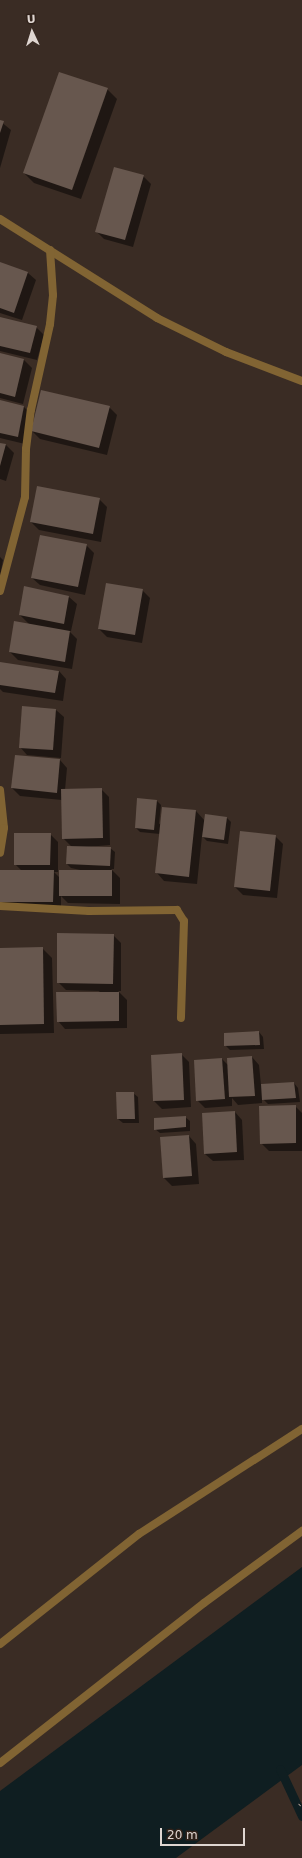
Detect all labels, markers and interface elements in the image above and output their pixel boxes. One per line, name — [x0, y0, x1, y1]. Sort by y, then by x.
north arrow — [12, 12, 52, 52]
text: U — [26, 13, 36, 26]
scale bar — [162, 1820, 247, 1846]
text: 20 m — [167, 1828, 198, 1842]

